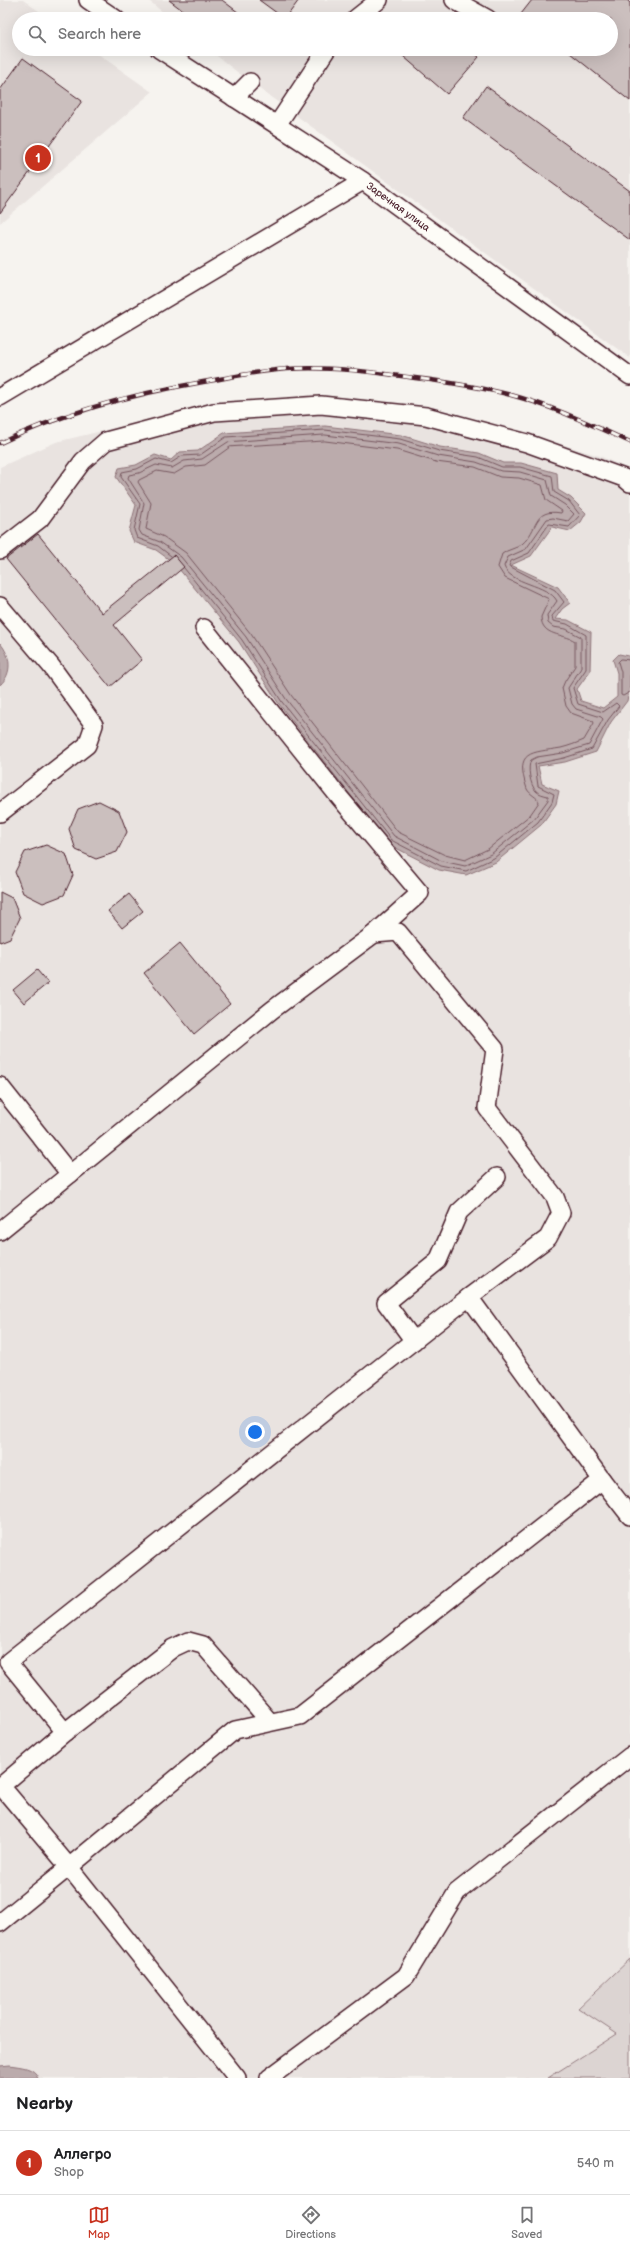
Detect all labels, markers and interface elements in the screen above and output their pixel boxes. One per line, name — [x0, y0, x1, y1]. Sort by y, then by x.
search box — [12, 12, 618, 56]
icon: search — [26, 23, 48, 45]
text: Search here — [58, 25, 141, 44]
pin: 1 — [25, 143, 51, 173]
street label: Заречная улица — [364, 180, 432, 234]
your location — [245, 1422, 265, 1442]
text: Nearby — [16, 2094, 73, 2114]
text: Аллегро — [54, 2145, 111, 2164]
text: 1 — [26, 2155, 32, 2171]
text: 540 m — [577, 2155, 614, 2171]
text: Shop — [54, 2164, 84, 2180]
tab: Map — [88, 2204, 110, 2241]
tab: Directions — [285, 2204, 336, 2241]
tab: Saved — [511, 2204, 542, 2241]

